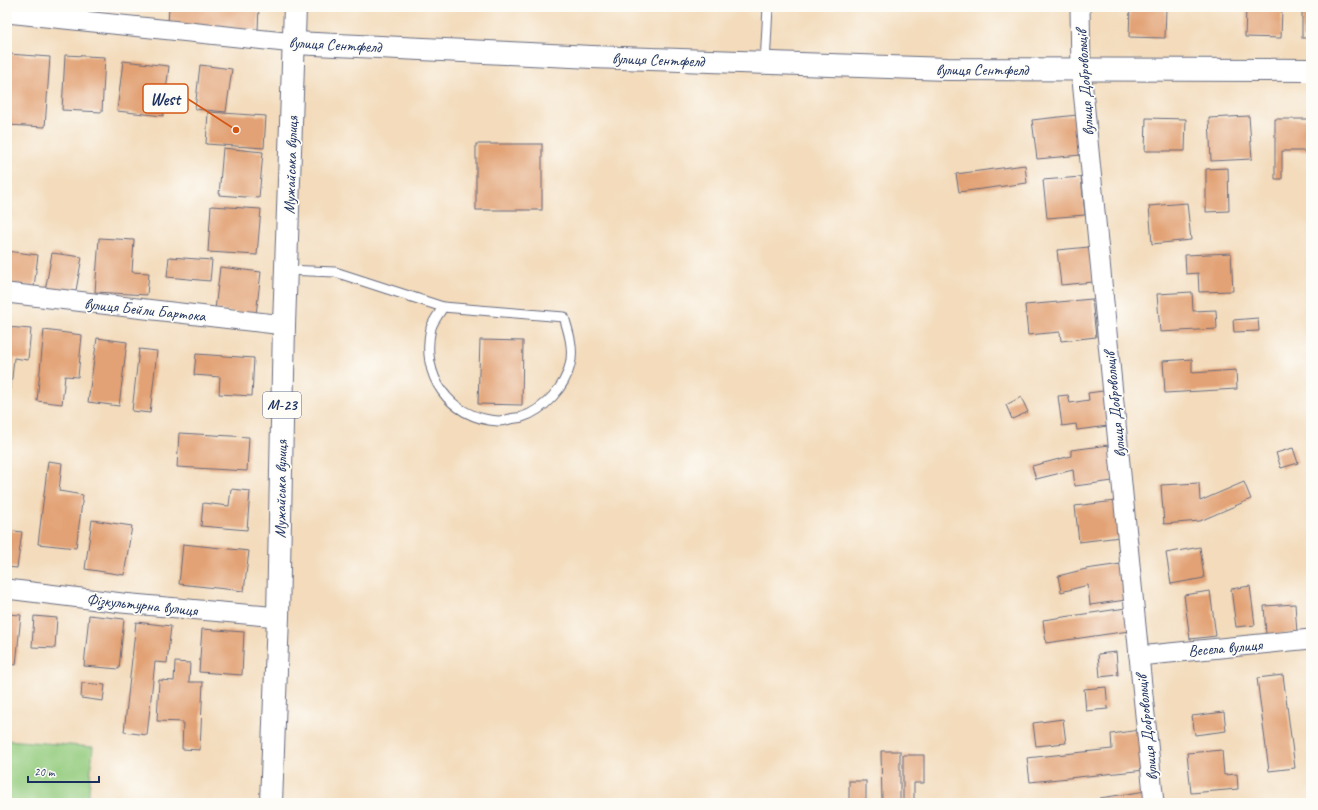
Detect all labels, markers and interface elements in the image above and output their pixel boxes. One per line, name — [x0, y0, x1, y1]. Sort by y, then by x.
street label: вулиця Добровольців — [1071, 25, 1099, 137]
street label: вулиця Сентфелд — [288, 33, 383, 57]
street label: вулиця Сентфелд — [611, 48, 706, 72]
street label: вулиця Сентфелд — [936, 60, 1030, 80]
callout: West — [143, 84, 188, 113]
text: West — [150, 89, 182, 110]
street label: Мужайська вулиця — [279, 114, 303, 214]
street label: вулиця Бейли Бартока — [83, 294, 208, 326]
street label: вулиця Добровольців — [1099, 347, 1130, 459]
road number: М-23 — [263, 392, 301, 418]
street label: Мужайська вулиця — [270, 439, 292, 538]
street label: Фізкультурна вулиця — [85, 589, 200, 621]
street label: Весела вулиця — [1187, 635, 1264, 661]
street label: вулиця Добровольців — [1131, 670, 1162, 782]
scale bar — [28, 758, 99, 784]
text: 20 m — [34, 764, 56, 780]

